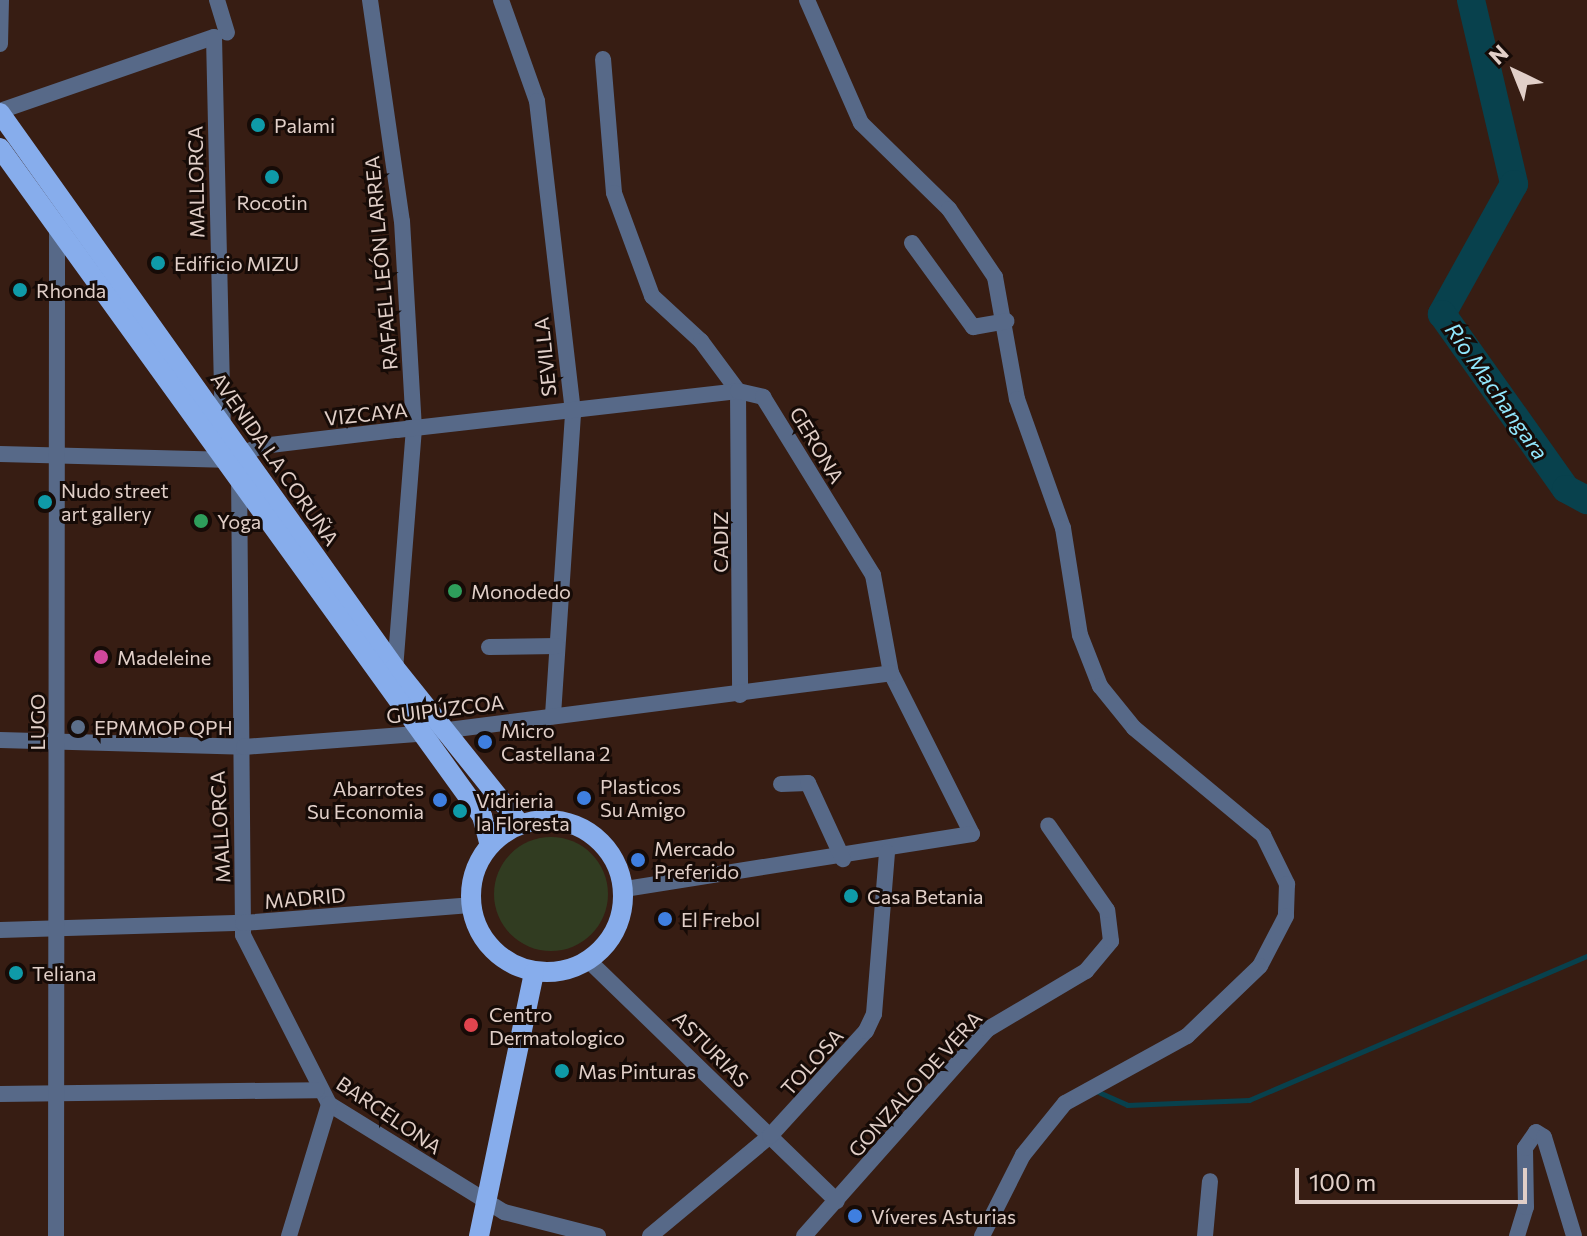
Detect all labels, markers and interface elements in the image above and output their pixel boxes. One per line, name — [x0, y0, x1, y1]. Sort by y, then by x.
north arrow — [1475, 32, 1555, 112]
text: N — [1483, 39, 1514, 70]
place label: Palami — [274, 113, 335, 137]
marker: Palami — [249, 116, 267, 134]
street label: MALLORCA — [183, 126, 209, 238]
street label: RAFAEL LEÓN LARREA — [360, 155, 402, 371]
marker: Rocotin — [263, 168, 281, 186]
place label: Rocotin — [236, 190, 308, 214]
place label: Edificio MIZU — [174, 251, 299, 275]
marker: Edificio MIZU — [149, 254, 167, 272]
place label: Rhonda — [36, 278, 106, 302]
marker: Rhonda — [11, 281, 29, 299]
street label: SEVILLA — [529, 316, 561, 398]
water label: Río Machangara — [1440, 317, 1554, 465]
street label: AVENIDA LA CORUÑA — [206, 368, 344, 550]
street label: VIZCAYA — [323, 398, 409, 430]
street label: GERONA — [785, 402, 849, 488]
place label: Nudo street art gallery — [61, 478, 169, 525]
marker: Nudo street art gallery — [36, 493, 54, 511]
place label: Yoga — [217, 509, 261, 533]
street label: CADIZ — [708, 511, 732, 573]
marker: Yoga — [192, 512, 210, 530]
place label: Monodedo — [471, 579, 571, 603]
marker: Monodedo — [446, 582, 464, 600]
place label: Madeleine — [117, 645, 211, 669]
marker: Madeleine — [92, 648, 110, 666]
street label: GUIPÚZCOA — [385, 690, 505, 728]
street label: LUGO — [25, 694, 49, 750]
place label: EPMMOP QPH — [94, 715, 233, 739]
marker: EPMMOP QPH — [69, 718, 87, 736]
place label: Micro Castellana 2 — [501, 718, 610, 765]
marker: Micro Castellana 2 — [476, 733, 494, 751]
street label: MALLORCA — [205, 770, 235, 884]
place label: Plasticos Su Amigo — [600, 774, 686, 821]
place label: Abarrotes Su Economia — [307, 776, 424, 823]
place label: Vidrieria la Floresta — [476, 788, 570, 835]
marker: Plasticos Su Amigo — [575, 789, 593, 807]
marker: Abarrotes Su Economia — [431, 791, 449, 809]
marker: Vidrieria la Floresta — [451, 802, 469, 820]
place label: Mercado Preferido — [654, 836, 739, 883]
marker: Mercado Preferido — [629, 851, 647, 869]
street label: MADRID — [263, 882, 347, 914]
place label: Casa Betania — [867, 884, 984, 908]
marker: Casa Betania — [842, 887, 860, 905]
place label: El Frebol — [681, 907, 760, 931]
marker: El Frebol — [656, 910, 674, 928]
place label: Teliana — [32, 961, 96, 985]
marker: Teliana — [7, 964, 25, 982]
place label: Centro Dermatologico — [489, 1002, 625, 1049]
street label: ASTURIAS — [668, 1006, 754, 1092]
street label: GONZALO DE VERA — [843, 1006, 987, 1162]
marker: Centro Dermatologico — [460, 1014, 482, 1036]
street label: TOLOSA — [776, 1024, 848, 1100]
place label: Mas Pinturas — [578, 1059, 696, 1083]
marker: Mas Pinturas — [553, 1062, 571, 1080]
street label: BARCELONA — [332, 1071, 446, 1159]
scale bar — [1299, 1152, 1531, 1202]
text: 100 m — [1309, 1167, 1376, 1196]
place label: Víveres Asturias — [871, 1204, 1016, 1228]
marker: Víveres Asturias — [846, 1207, 864, 1225]

